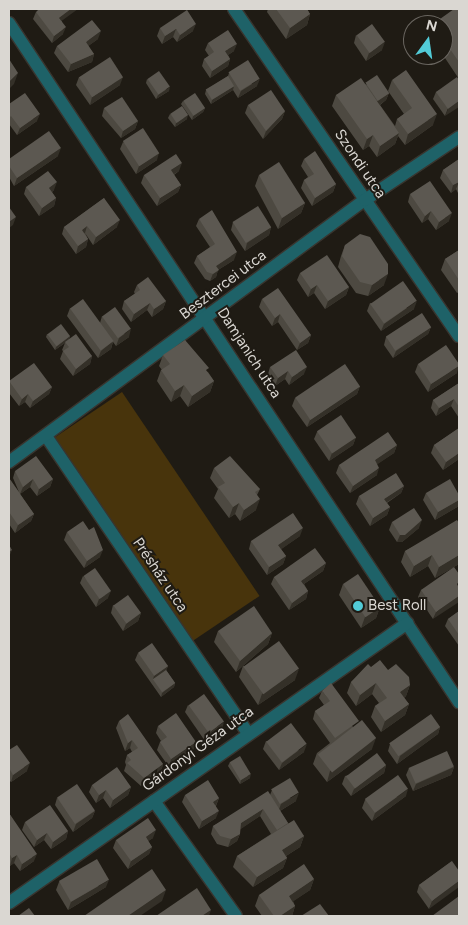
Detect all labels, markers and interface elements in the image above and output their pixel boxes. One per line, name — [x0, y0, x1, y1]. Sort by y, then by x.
north arrow — [403, 15, 453, 65]
text: N — [424, 16, 439, 35]
street label: Szondi utca — [330, 126, 390, 202]
street label: Besztercei utca — [176, 247, 270, 323]
street label: Damjanich utca — [213, 304, 285, 402]
street label: Présház utca — [129, 534, 191, 616]
place label: Best Roll — [368, 597, 426, 615]
marker: Best Roll — [352, 600, 364, 612]
street label: Gárdonyi Géza utca — [139, 703, 257, 795]

